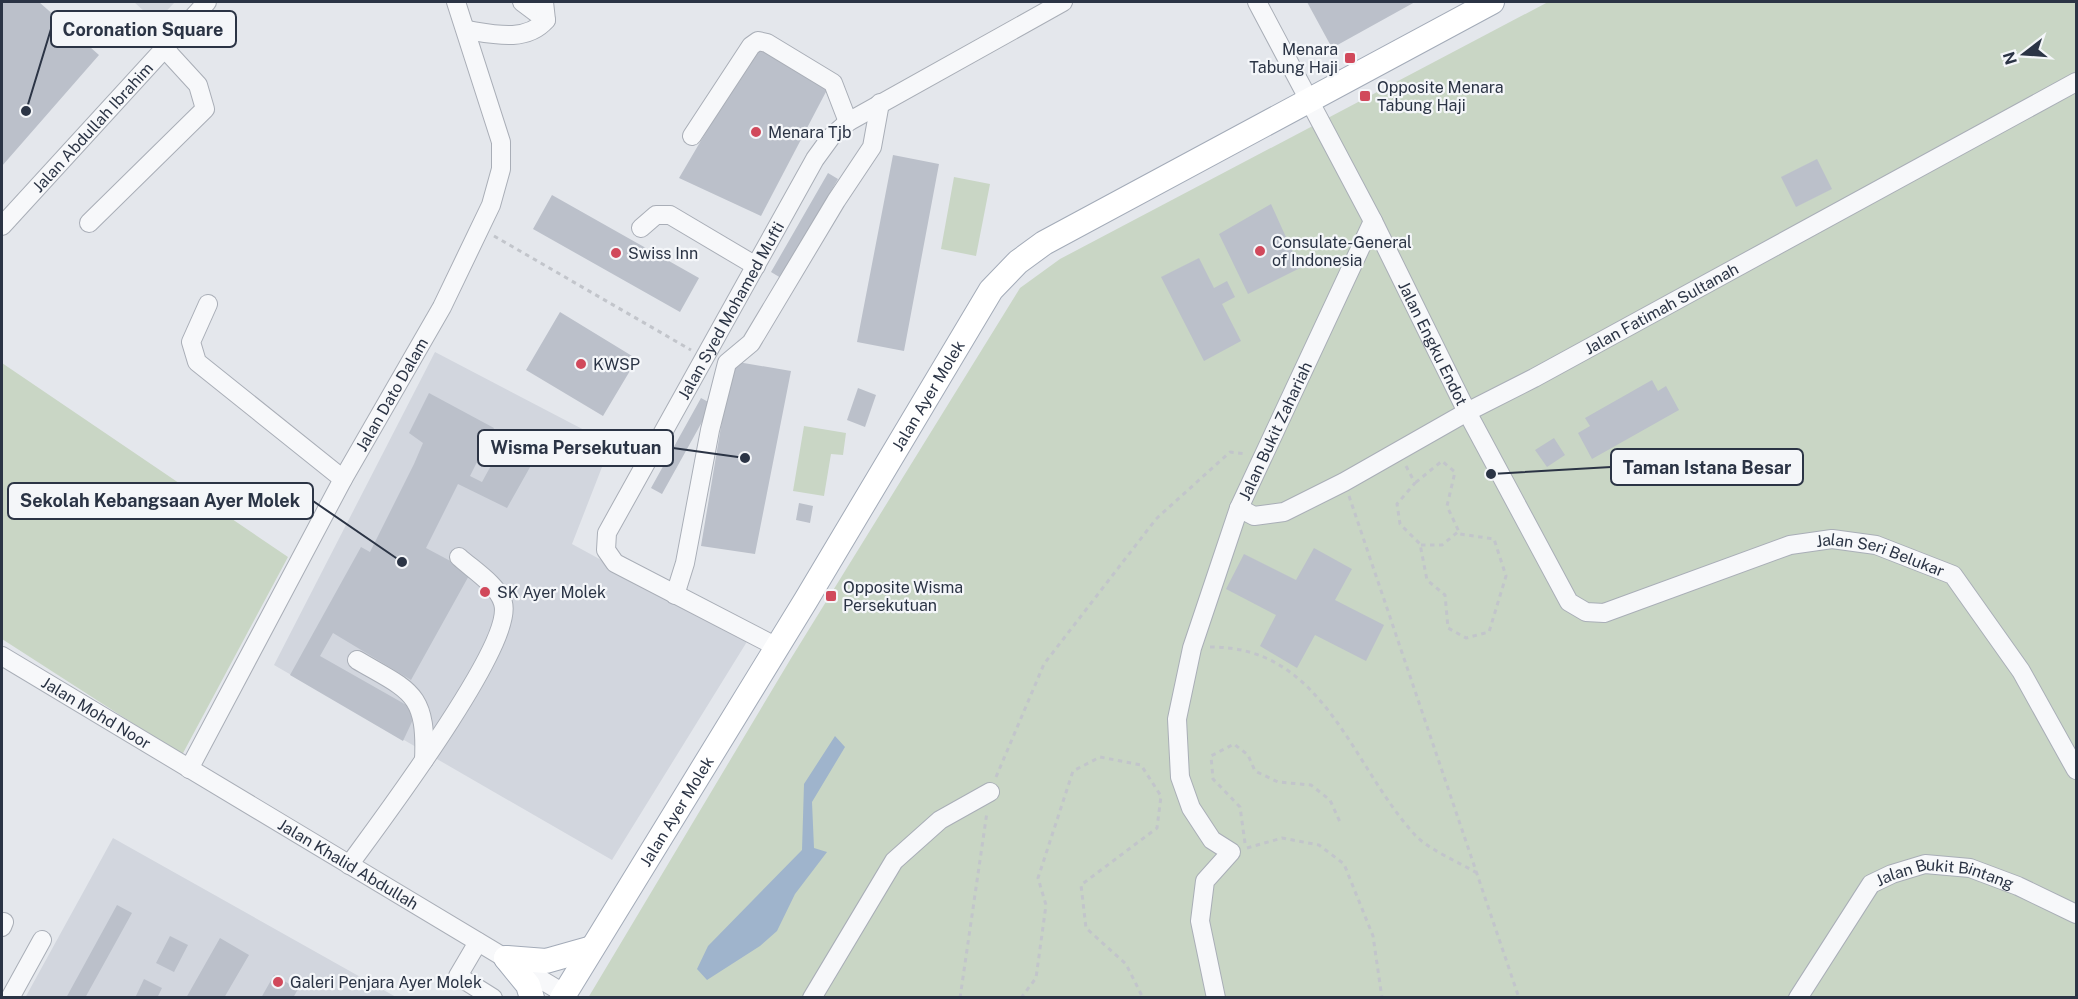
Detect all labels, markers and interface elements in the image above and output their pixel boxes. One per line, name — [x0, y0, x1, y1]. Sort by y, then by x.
callout: Coronation Square — [51, 11, 236, 47]
text: Coronation Square — [63, 19, 223, 40]
north arrow — [1994, 24, 2054, 84]
place label: Menara Tabung Haji — [1249, 40, 1338, 77]
text: N — [1999, 49, 2021, 67]
marker: Menara Tabung Haji — [1343, 51, 1357, 65]
street label: Jalan Abdullah Ibrahim — [28, 58, 157, 196]
place label: Opposite Menara Tabung Haji — [1377, 78, 1504, 115]
marker: Opposite Menara Tabung Haji — [1358, 89, 1372, 103]
place label: Menara Tjb — [768, 123, 852, 142]
marker: Menara Tjb — [749, 125, 763, 139]
street label: Jalan Syed Mohamed Mufti — [674, 218, 788, 403]
place label: Consulate-General of Indonesia — [1272, 233, 1412, 270]
place label: Swiss Inn — [628, 244, 698, 263]
marker: Consulate-General of Indonesia — [1253, 244, 1267, 258]
marker: Swiss Inn — [609, 246, 623, 260]
street label: Jalan Fatimah Sultanah — [1581, 259, 1742, 358]
street label: Jalan Engku Endot — [1395, 278, 1472, 408]
street label: Jalan Dato Dalam — [352, 334, 432, 454]
street label: Jalan Ayer Molek — [888, 337, 968, 454]
place label: KWSP — [593, 355, 640, 374]
marker: KWSP — [574, 357, 588, 371]
street label: Jalan Bukit Zahariah — [1235, 359, 1315, 503]
callout: Wisma Persekutuan — [478, 430, 673, 466]
text: Wisma Persekutuan — [490, 437, 662, 458]
callout: Taman Istana Besar — [1611, 449, 1803, 485]
text: Taman Istana Besar — [1623, 457, 1792, 478]
callout: Sekolah Kebangsaan Ayer Molek — [8, 483, 313, 519]
text: Sekolah Kebangsaan Ayer Molek — [20, 490, 301, 511]
street label: Jalan Seri Belukar — [1814, 529, 1947, 580]
place label: Opposite Wisma Persekutuan — [843, 578, 963, 615]
place label: SK Ayer Molek — [497, 583, 606, 602]
marker: SK Ayer Molek — [478, 585, 492, 599]
marker: Opposite Wisma Persekutuan — [824, 589, 838, 603]
street label: Jalan Mohd Noor — [38, 673, 154, 753]
street label: Jalan Ayer Molek — [636, 753, 717, 870]
street label: Jalan Khalid Abdullah — [275, 815, 422, 913]
street label: Jalan Bukit Bintang — [1872, 855, 2017, 893]
place label: Galeri Penjara Ayer Molek — [290, 973, 482, 992]
marker: Galeri Penjara Ayer Molek — [271, 975, 285, 989]

